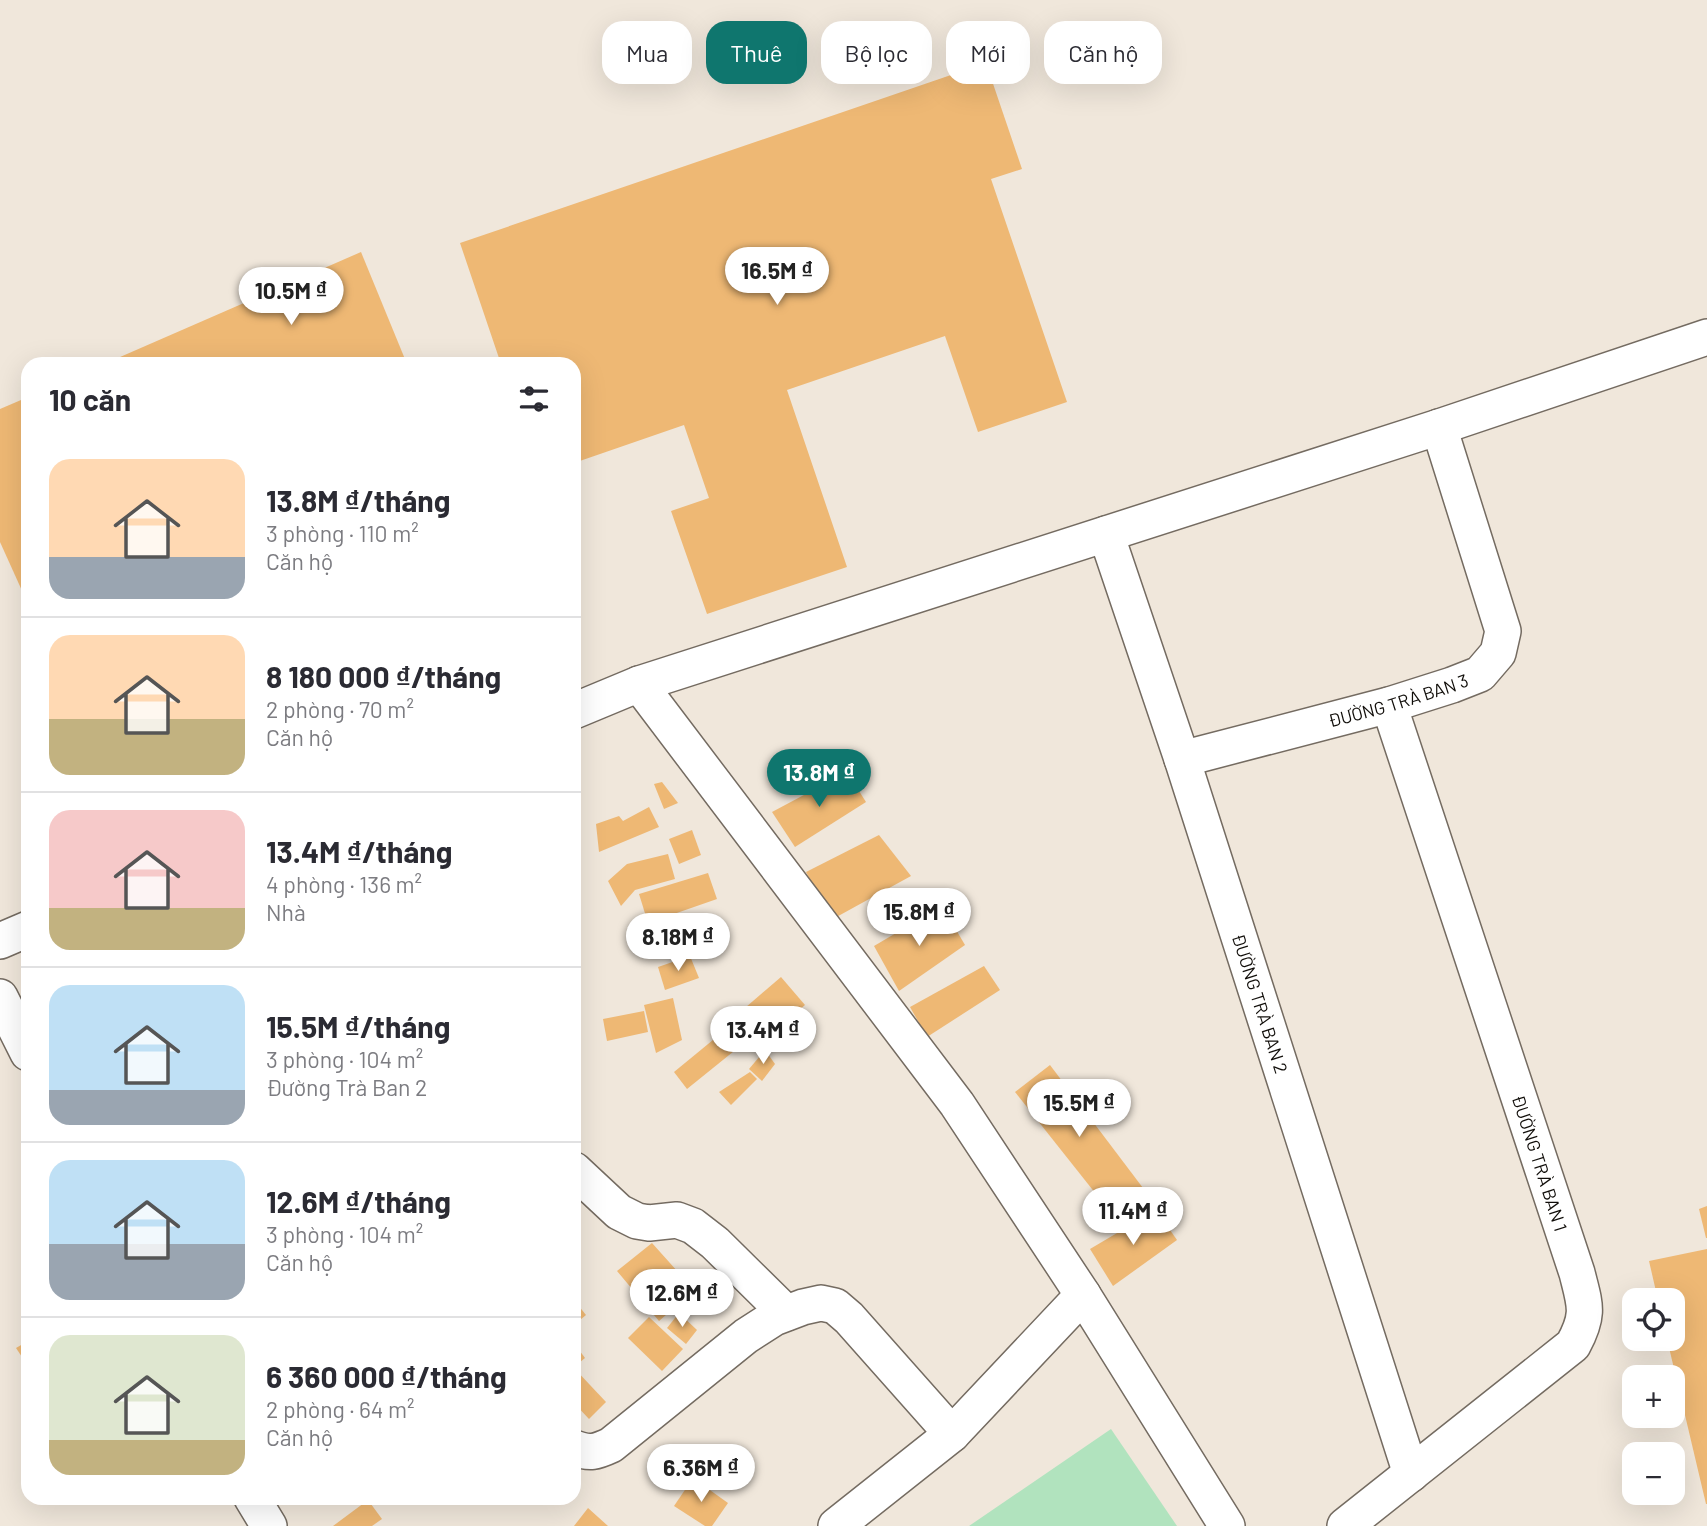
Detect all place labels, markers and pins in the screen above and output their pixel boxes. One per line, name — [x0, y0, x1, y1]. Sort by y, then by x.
pin: 16.5M ₫ — [712, 247, 842, 307]
pin: 10.5M ₫ — [226, 268, 356, 327]
pin: 13.8M ₫ — [754, 750, 884, 809]
pin: 15.8M ₫ — [854, 888, 984, 948]
pin: 8.18M ₫ — [613, 914, 743, 973]
pin: 13.4M ₫ — [698, 1006, 828, 1066]
pin: 15.5M ₫ — [1014, 1080, 1144, 1139]
pin: 11.4M ₫ — [1068, 1188, 1198, 1247]
pin: 12.6M ₫ — [617, 1270, 747, 1329]
pin: 6.36M ₫ — [636, 1444, 766, 1504]

